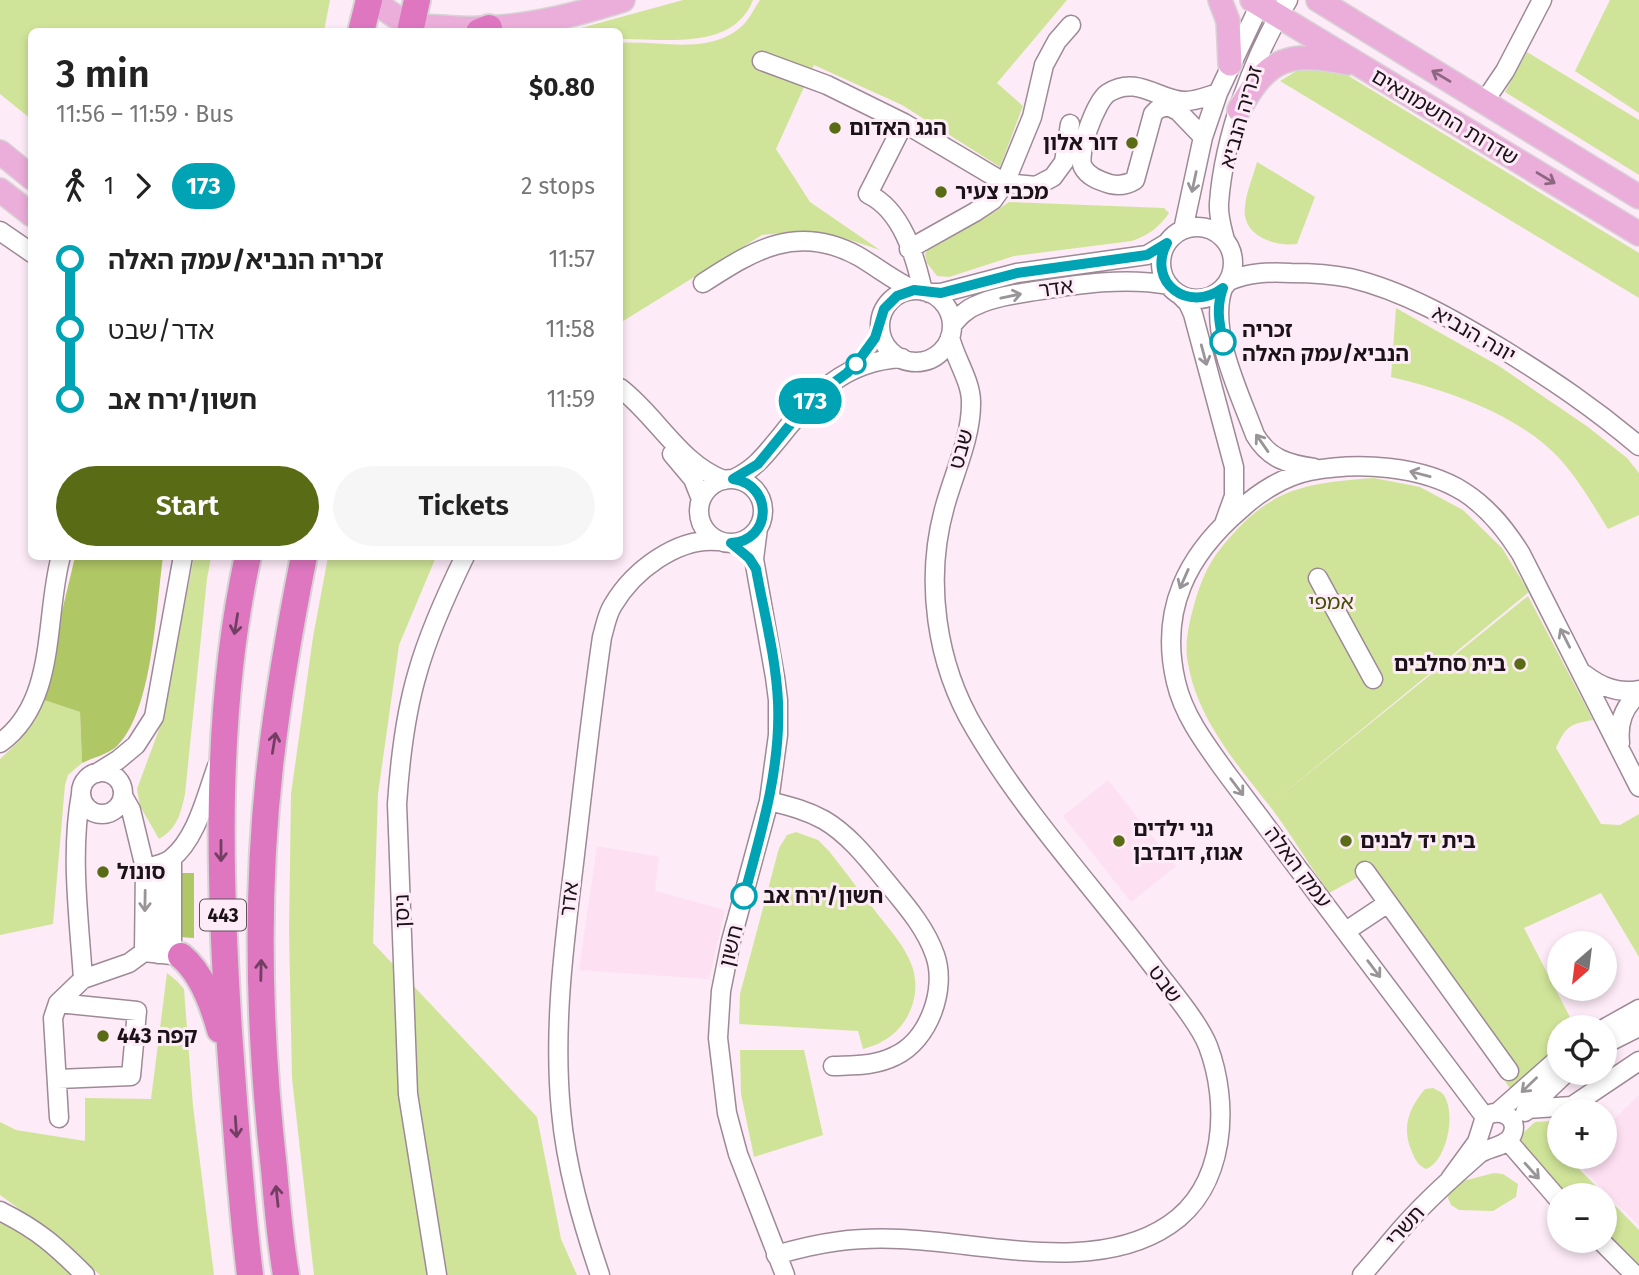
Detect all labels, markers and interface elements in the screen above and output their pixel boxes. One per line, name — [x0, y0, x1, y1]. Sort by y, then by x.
text: 3 min — [56, 51, 150, 97]
street label: זכריה הנביא — [1214, 62, 1268, 171]
street label: שדרות החשמונאים — [1367, 63, 1523, 171]
one-way arrow — [1432, 69, 1452, 83]
text: $0.80 — [529, 72, 595, 103]
text: 11:56 – 11:59 · Bus — [56, 100, 233, 128]
place label: הגג האדום — [849, 115, 947, 141]
marker: הגג האדום — [827, 120, 843, 136]
place label: דור אלון — [1043, 130, 1118, 156]
marker: דור אלון — [1124, 135, 1140, 151]
icon: walk — [56, 167, 94, 205]
icon: forward — [124, 167, 162, 205]
one-way arrow — [1186, 170, 1200, 193]
one-way arrow — [1536, 171, 1556, 185]
text: 1 — [104, 172, 114, 200]
text: 173 — [186, 172, 221, 200]
text: 2 stops — [521, 172, 595, 200]
place label: מכבי צעיר — [955, 179, 1049, 205]
marker: מכבי צעיר — [933, 184, 949, 200]
text: זכריה הנביא/עמק האלה — [108, 245, 384, 276]
text: 11:57 — [549, 245, 595, 273]
street label: אדר — [1037, 273, 1075, 303]
one-way arrow — [999, 288, 1022, 302]
street label: יונה הנביא — [1428, 300, 1520, 368]
text: אדר/שבט — [108, 315, 214, 346]
text: 11:58 — [546, 315, 595, 343]
place label: זכריה הנביא/עמק האלה — [1242, 317, 1409, 367]
marker: זכריה הנביא/עמק האלה — [1210, 329, 1236, 355]
one-way arrow — [1199, 344, 1212, 366]
unlabelled marker — [846, 354, 866, 374]
line badge: 173 — [770, 378, 850, 424]
text: חשון/ירח אב — [108, 385, 257, 416]
text: 11:59 — [547, 385, 595, 413]
text: 173 — [793, 387, 827, 415]
street label: שבט — [943, 426, 979, 472]
one-way arrow — [1255, 434, 1269, 453]
button: Start — [56, 466, 319, 546]
button: Tickets — [333, 466, 595, 546]
one-way arrow — [1410, 467, 1432, 480]
one-way arrow — [1177, 568, 1190, 589]
park label: אמפי — [1308, 589, 1354, 615]
one-way arrow — [229, 612, 242, 635]
one-way arrow — [1557, 628, 1571, 649]
place label: בית סחלבים — [1394, 651, 1506, 677]
marker: בית סחלבים — [1512, 656, 1528, 672]
one-way arrow — [268, 732, 281, 754]
one-way arrow — [1229, 778, 1244, 797]
place label: גני ילדים אגוז, דובדבן — [1133, 816, 1243, 866]
street label: עמק האלה — [1259, 821, 1337, 913]
place label: בית יד לבנים — [1360, 828, 1476, 854]
marker: גני ילדים אגוז, דובדבן — [1111, 833, 1127, 849]
marker: בית יד לבנים — [1338, 833, 1354, 849]
one-way arrow — [214, 839, 228, 862]
place label: סונול — [117, 859, 166, 885]
marker: סונול — [95, 864, 111, 880]
street label: אדר — [554, 880, 584, 918]
marker: חשון/ירח אב — [731, 883, 757, 909]
place label: חשון/ירח אב — [763, 883, 883, 909]
one-way arrow — [138, 890, 151, 913]
street label: ניסן — [388, 893, 416, 929]
road number: 443 — [200, 900, 246, 931]
street label: חשון — [713, 922, 749, 970]
north arrow — [1547, 931, 1617, 1001]
map controls — [1547, 931, 1617, 1253]
one-way arrow — [254, 958, 268, 981]
one-way arrow — [1367, 959, 1382, 977]
street label: שבט — [1143, 960, 1187, 1008]
button: locate — [1547, 1015, 1617, 1085]
place label: קפה 443 — [117, 1023, 198, 1049]
marker: קפה 443 — [95, 1028, 111, 1044]
one-way arrow — [1520, 1076, 1537, 1093]
button: + — [1547, 1099, 1617, 1169]
one-way arrow — [230, 1115, 243, 1137]
one-way arrow — [1524, 1162, 1541, 1179]
button: − — [1547, 1183, 1617, 1253]
one-way arrow — [270, 1186, 283, 1208]
street label: תשרי — [1380, 1200, 1430, 1252]

